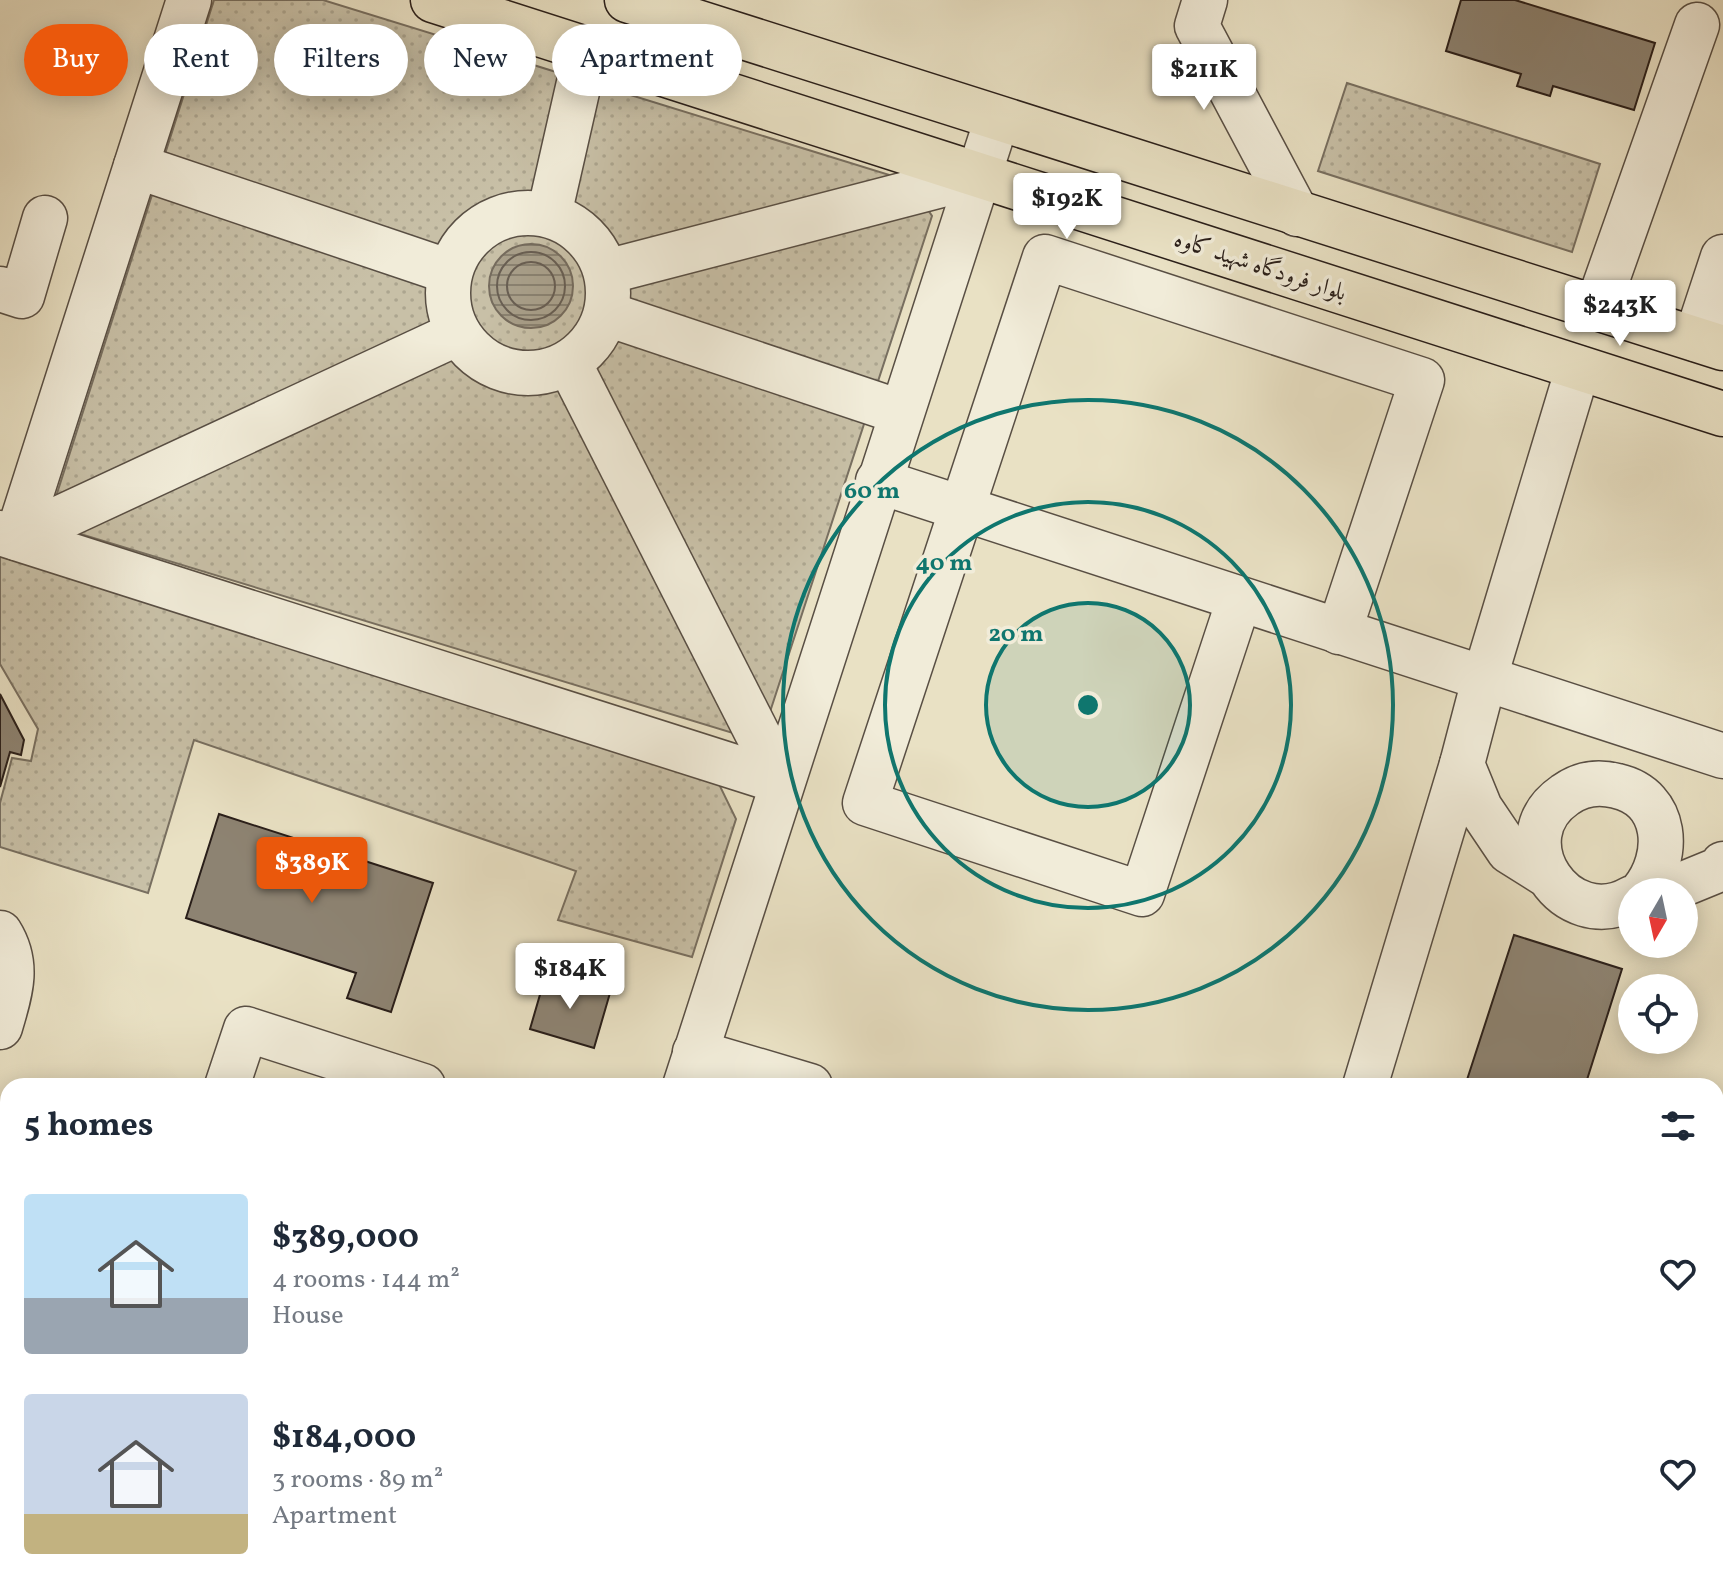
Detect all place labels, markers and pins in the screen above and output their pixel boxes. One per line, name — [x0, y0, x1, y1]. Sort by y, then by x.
pin: $211K — [1148, 44, 1260, 112]
pin: $192K — [1011, 173, 1123, 241]
pin: $243K — [1564, 280, 1676, 348]
centre of rings — [1074, 691, 1102, 719]
pin: $389K — [256, 837, 368, 905]
pin: $184K — [514, 943, 626, 1011]

